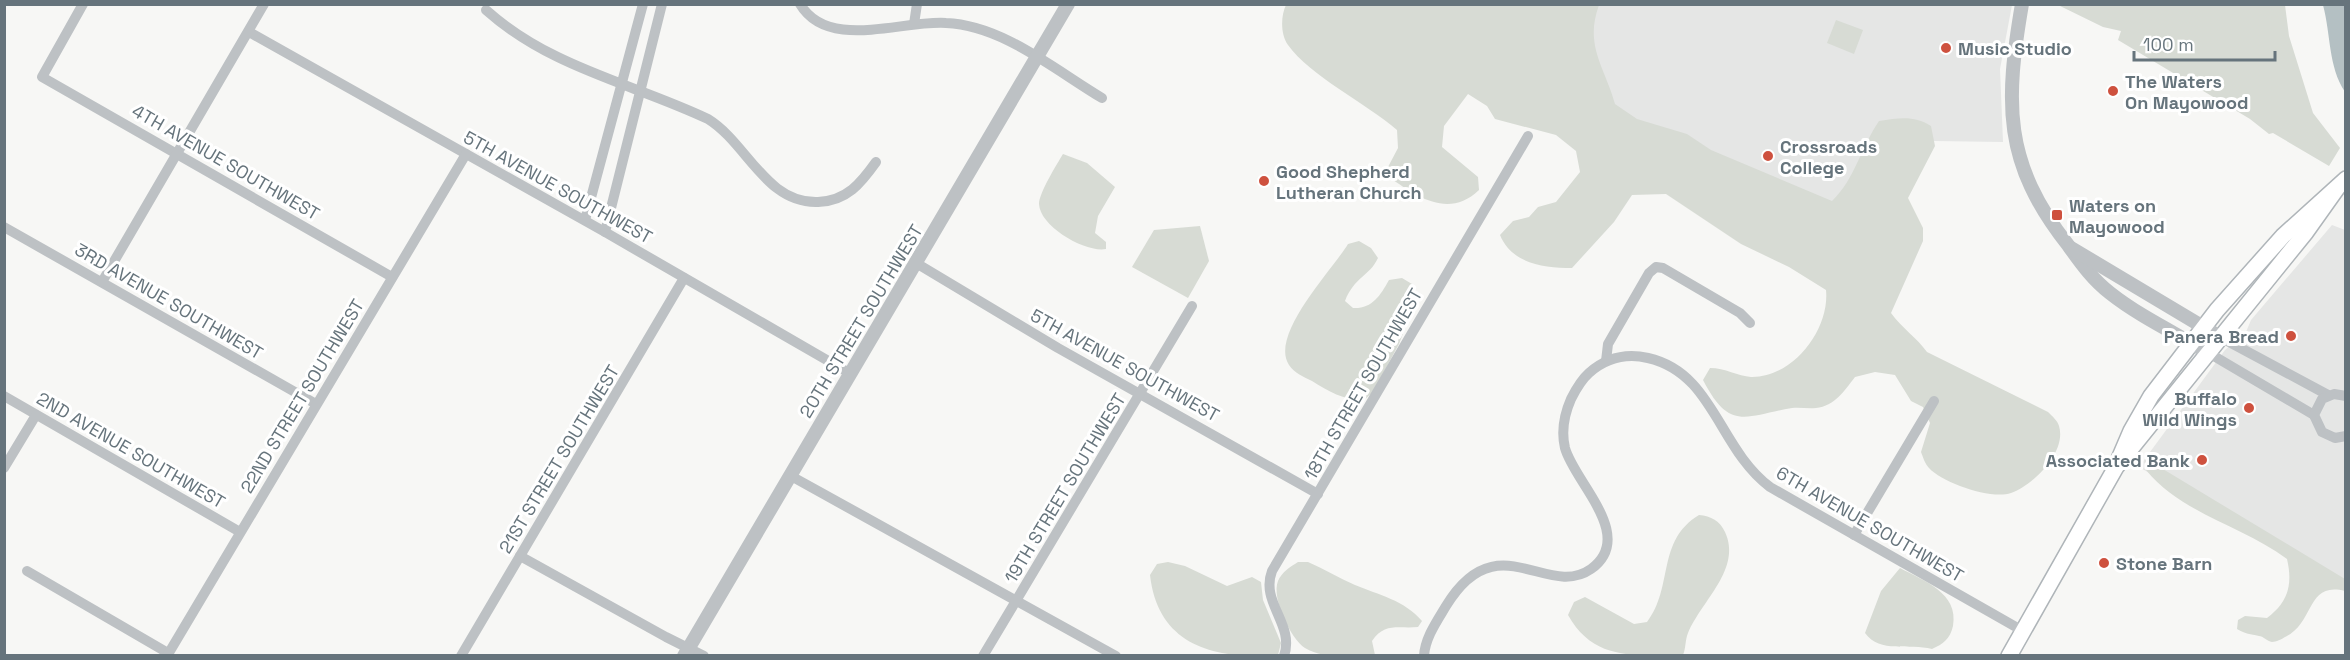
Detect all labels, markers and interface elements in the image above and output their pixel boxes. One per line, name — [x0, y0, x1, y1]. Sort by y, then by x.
scale bar — [2134, 24, 2275, 62]
text: 100 m — [2143, 33, 2194, 56]
place label: Music Studio — [1958, 37, 2072, 60]
marker: Music Studio — [1939, 41, 1953, 55]
place label: The Waters On Mayowood — [2125, 70, 2249, 114]
marker: The Waters On Mayowood — [2106, 84, 2120, 98]
street label: 4TH AVENUE SOUTHWEST — [128, 99, 324, 225]
street label: 5TH AVENUE SOUTHWEST — [460, 125, 657, 249]
place label: Crossroads College — [1780, 135, 1877, 179]
marker: Crossroads College — [1761, 149, 1775, 163]
place label: Good Shepherd Lutheran Church — [1276, 160, 1422, 204]
marker: Good Shepherd Lutheran Church — [1257, 174, 1271, 188]
place label: Waters on Mayowood — [2069, 194, 2165, 238]
marker: Waters on Mayowood — [2050, 208, 2064, 222]
street label: 20TH STREET SOUTHWEST — [794, 220, 928, 422]
street label: 3RD AVENUE SOUTHWEST — [71, 238, 267, 364]
street label: 18TH STREET SOUTHWEST — [1299, 284, 1428, 484]
street label: 22ND STREET SOUTHWEST — [235, 295, 369, 497]
street label: 5TH AVENUE SOUTHWEST — [1027, 303, 1224, 427]
place label: Panera Bread — [2164, 325, 2279, 348]
marker: Panera Bread — [2284, 329, 2298, 343]
street label: 21ST STREET SOUTHWEST — [494, 360, 625, 557]
street label: 2ND AVENUE SOUTHWEST — [33, 387, 230, 514]
place label: Buffalo Wild Wings — [2142, 387, 2237, 431]
street label: 19TH STREET SOUTHWEST — [999, 389, 1131, 587]
marker: Buffalo Wild Wings — [2242, 401, 2256, 415]
place label: Associated Bank — [2046, 449, 2190, 472]
marker: Associated Bank — [2195, 453, 2209, 467]
street label: 6TH AVENUE SOUTHWEST — [1772, 461, 1968, 587]
place label: Stone Barn — [2116, 552, 2212, 575]
marker: Stone Barn — [2097, 556, 2111, 570]

